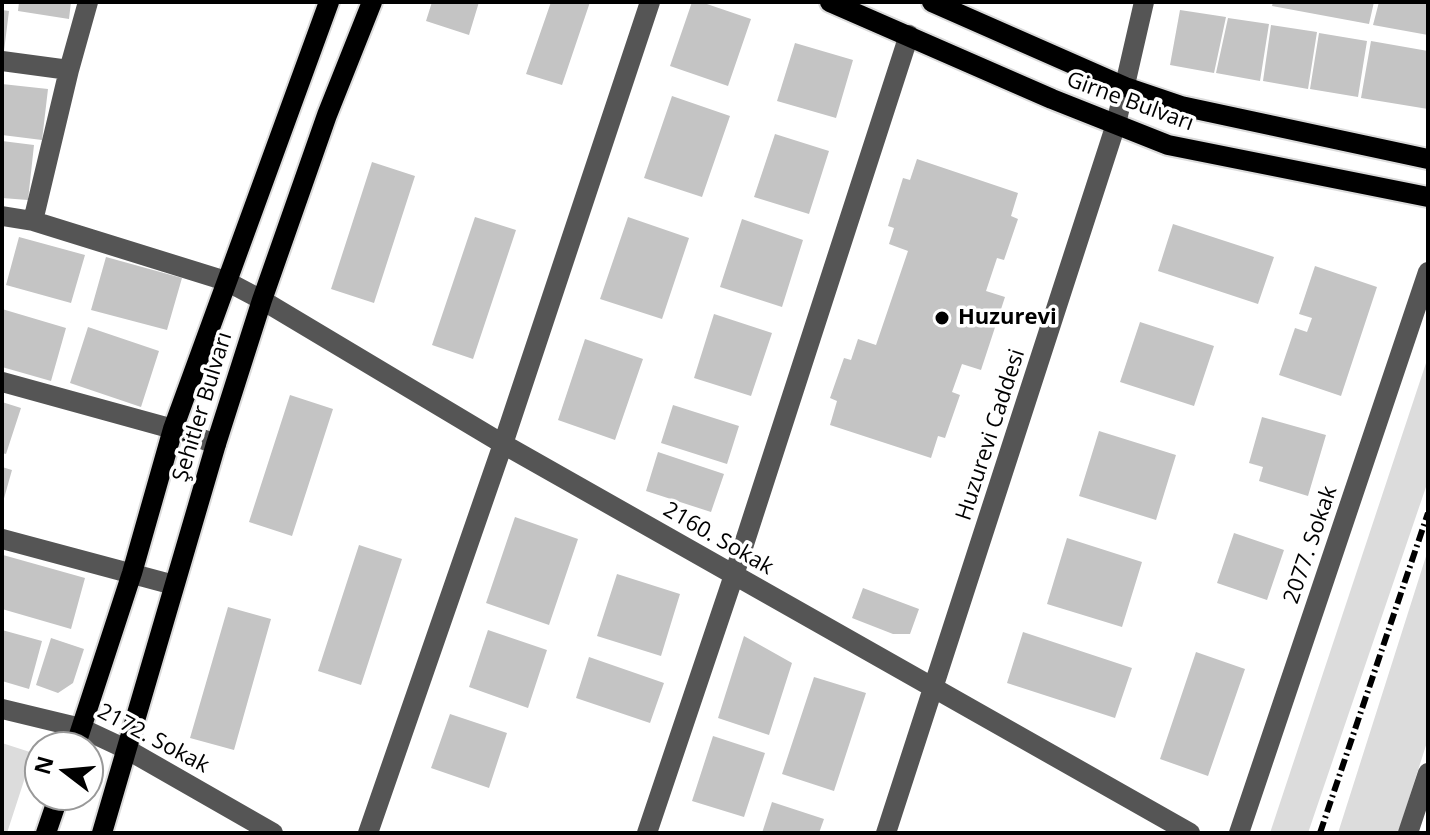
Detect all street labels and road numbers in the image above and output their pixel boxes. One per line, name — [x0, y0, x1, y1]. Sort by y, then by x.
street label: Girne Bulvarı — [1063, 67, 1197, 137]
street label: Şehitler Bulvarı — [168, 329, 238, 485]
street label: Huzurevi Caddesi — [951, 346, 1031, 524]
street label: 2077. Sokak — [1279, 483, 1343, 607]
street label: 2160. Sokak — [658, 497, 778, 581]
street label: 2172. Sokak — [93, 699, 213, 779]

